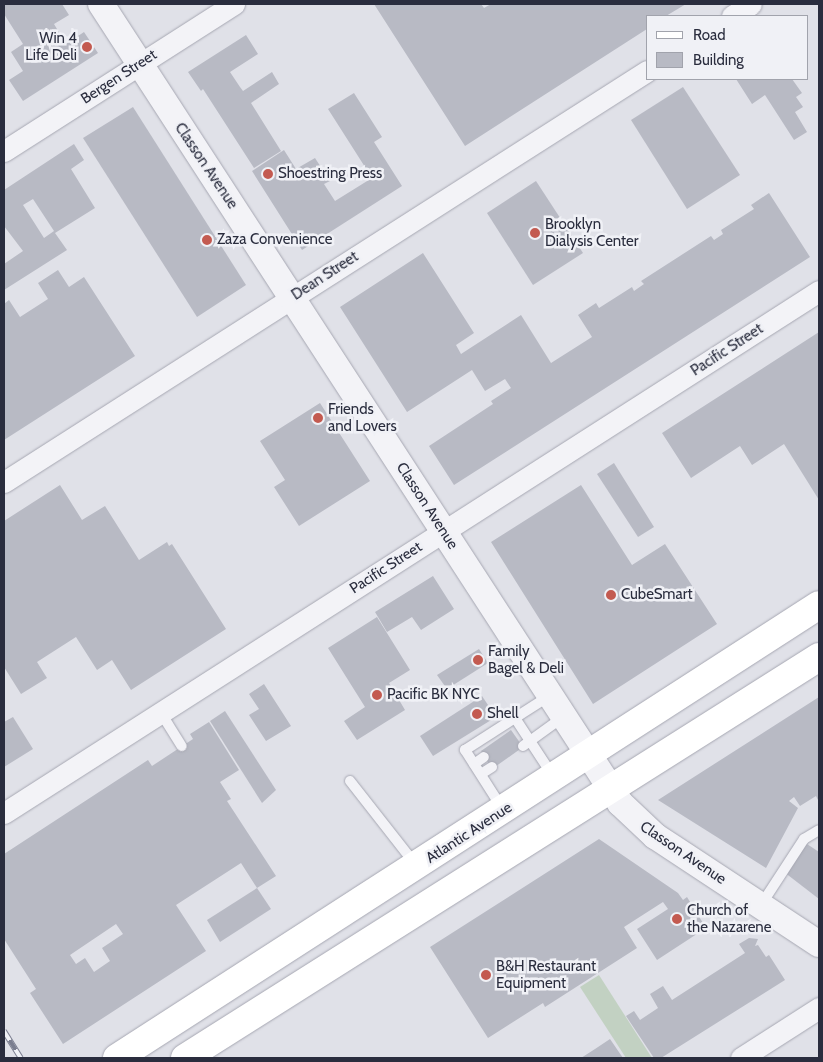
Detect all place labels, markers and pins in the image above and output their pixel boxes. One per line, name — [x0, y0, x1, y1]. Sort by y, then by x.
place label: Win 4 Life Deli — [25, 29, 77, 64]
marker: Win 4 Life Deli — [81, 41, 93, 53]
place label: Shoestring Press — [278, 165, 382, 183]
marker: Shoestring Press — [262, 168, 274, 180]
place label: Brooklyn Dialysis Center — [545, 215, 638, 250]
marker: Brooklyn Dialysis Center — [529, 227, 541, 239]
place label: Zaza Convenience — [217, 231, 332, 249]
marker: Zaza Convenience — [201, 234, 213, 246]
place label: Friends and Lovers — [328, 400, 397, 435]
marker: Friends and Lovers — [312, 412, 324, 424]
place label: CubeSmart — [621, 586, 692, 604]
marker: CubeSmart — [605, 589, 617, 601]
place label: Family Bagel & Deli — [488, 642, 564, 677]
marker: Family Bagel & Deli — [472, 654, 484, 666]
place label: Pacific BK NYC — [387, 686, 480, 704]
marker: Pacific BK NYC — [371, 689, 383, 701]
place label: Shell — [487, 705, 519, 723]
marker: Shell — [471, 708, 483, 720]
place label: Church of the Nazarene — [687, 901, 771, 936]
marker: Church of the Nazarene — [671, 913, 683, 925]
place label: B&H Restaurant Equipment — [496, 957, 596, 992]
marker: B&H Restaurant Equipment — [480, 969, 492, 981]

